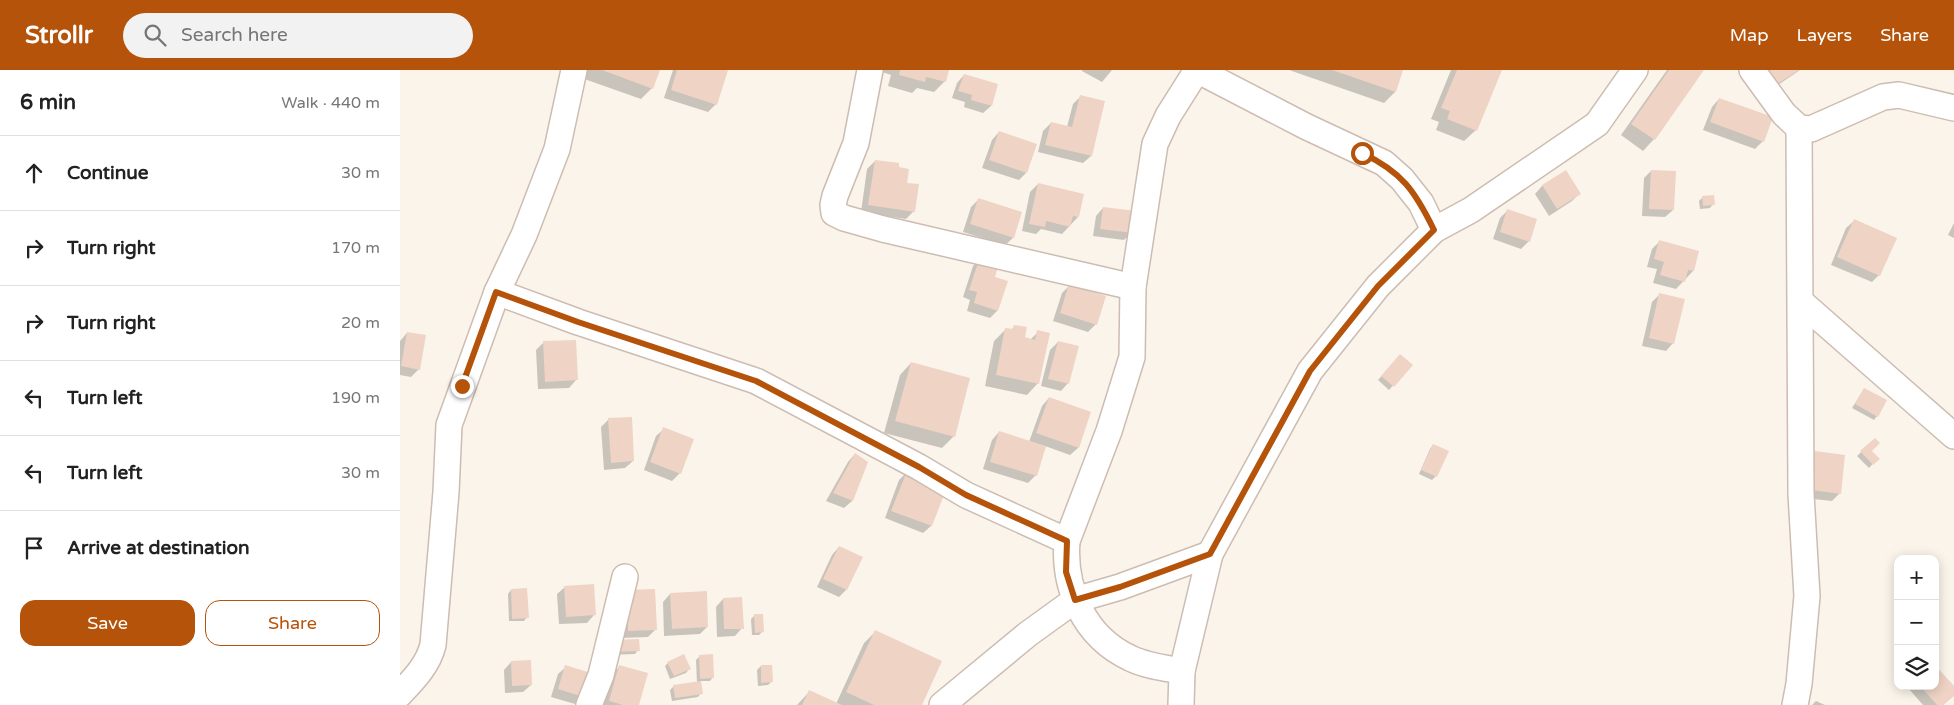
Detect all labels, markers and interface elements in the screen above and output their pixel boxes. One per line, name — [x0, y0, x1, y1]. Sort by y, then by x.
search box — [123, 13, 473, 58]
text: Strollr — [25, 21, 93, 50]
icon: search — [141, 21, 169, 49]
text: Search here — [181, 24, 288, 46]
text: Map — [1730, 24, 1769, 46]
text: Layers — [1797, 24, 1852, 46]
text: Share — [1880, 24, 1929, 46]
text: 6 min — [20, 90, 76, 115]
text: Walk · 440 m — [281, 93, 380, 113]
route start — [1351, 142, 1374, 165]
icon: ahead — [20, 159, 48, 187]
text: Continue — [67, 162, 149, 184]
text: 30 m — [341, 163, 380, 183]
icon: right — [20, 234, 48, 262]
text: Turn right — [67, 237, 155, 259]
text: 170 m — [331, 238, 380, 258]
icon: right — [20, 309, 48, 337]
text: Turn right — [67, 312, 155, 334]
text: 20 m — [341, 313, 380, 333]
route end — [451, 375, 474, 398]
icon: left — [20, 384, 48, 412]
text: Turn left — [67, 387, 143, 409]
text: 190 m — [331, 388, 380, 408]
icon: left — [20, 459, 48, 487]
text: Turn left — [67, 462, 143, 484]
text: 30 m — [341, 463, 380, 483]
icon: arrive — [20, 534, 48, 562]
text: Arrive at destination — [67, 537, 250, 559]
map controls — [1894, 555, 1939, 690]
button: + — [1894, 555, 1939, 600]
button: Save — [20, 600, 195, 646]
button: Share — [205, 600, 380, 646]
button: − — [1894, 600, 1939, 645]
button: layers — [1894, 645, 1939, 690]

